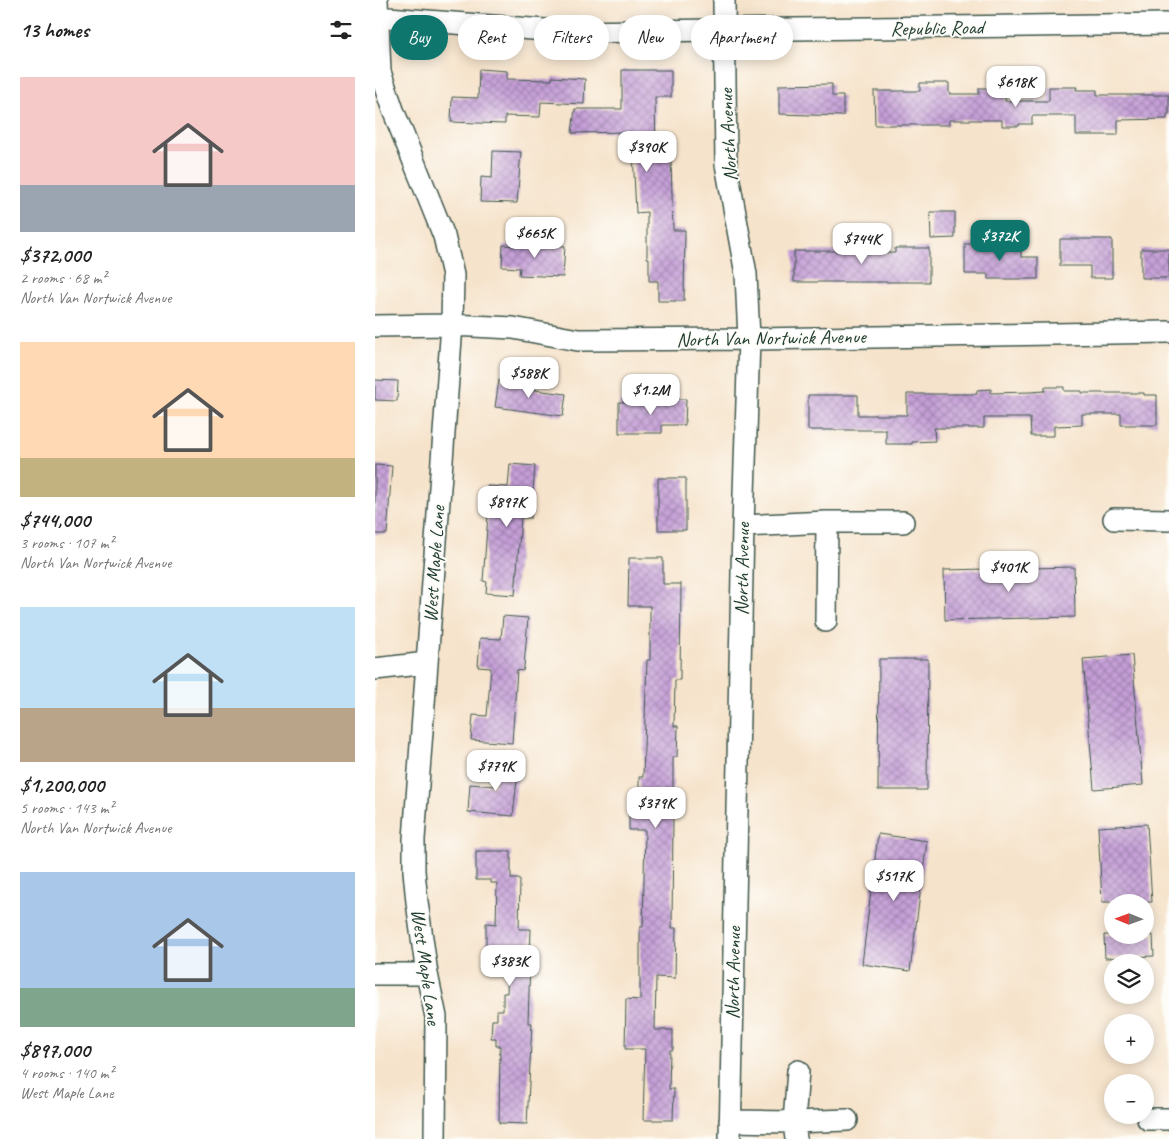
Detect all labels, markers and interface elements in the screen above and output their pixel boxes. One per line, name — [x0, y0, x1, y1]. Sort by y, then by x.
chip: Buy — [390, 15, 448, 60]
chip: Rent — [458, 15, 524, 60]
chip: Filters — [534, 15, 609, 60]
chip: New — [619, 15, 681, 60]
chip: Apartment — [691, 15, 793, 60]
street label: Republic Road — [890, 15, 987, 41]
icon: filters — [327, 16, 355, 44]
text: 13 homes — [20, 17, 89, 43]
pin: $618K — [981, 66, 1051, 108]
text: $618K — [997, 72, 1035, 92]
street label: North Avenue — [713, 87, 743, 182]
icon: home — [143, 110, 233, 200]
pin: $390K — [612, 130, 682, 173]
text: $390K — [629, 137, 665, 157]
pin: $665K — [500, 216, 570, 259]
pin: $372K — [965, 220, 1035, 262]
pin: $744K — [827, 222, 897, 265]
text: $665K — [516, 223, 554, 243]
text: $372K — [982, 226, 1018, 246]
text: $744K — [844, 229, 880, 249]
text: $372,000 — [20, 242, 90, 268]
text: 2 rooms · 68 m² — [20, 268, 106, 288]
text: North Van Nortwick Avenue — [20, 288, 171, 308]
street label: North Van Nortwick Avenue — [676, 324, 867, 352]
pin: $588K — [494, 356, 564, 399]
text: $588K — [511, 363, 547, 383]
pin: $1.2M — [616, 374, 686, 416]
icon: home — [143, 375, 233, 465]
text: $1.2M — [633, 380, 669, 400]
pin: $897K — [472, 486, 542, 528]
text: $897K — [489, 492, 525, 512]
street label: West Maple Lane — [417, 503, 451, 623]
text: $744,000 — [20, 507, 90, 533]
street label: North Avenue — [729, 521, 755, 616]
text: 3 rooms · 107 m² — [20, 533, 114, 553]
pin: $401K — [974, 550, 1044, 593]
text: North Van Nortwick Avenue — [20, 553, 171, 573]
text: $401K — [991, 557, 1027, 577]
icon: home — [143, 640, 233, 730]
pin: $779K — [461, 750, 531, 792]
text: $779K — [478, 756, 514, 776]
text: $1,200,000 — [20, 772, 104, 798]
pin: $379K — [621, 786, 691, 829]
text: $379K — [638, 793, 674, 813]
text: 5 rooms · 143 m² — [20, 798, 114, 818]
text: North Van Nortwick Avenue — [20, 818, 171, 838]
pin: $517K — [859, 860, 929, 902]
text: $517K — [876, 866, 912, 886]
north arrow — [1104, 894, 1154, 944]
map controls — [1104, 894, 1154, 1124]
icon: home — [143, 905, 233, 995]
street label: West Maple Lane — [405, 907, 447, 1028]
street label: North Avenue — [720, 925, 746, 1020]
pin: $383K — [475, 944, 545, 987]
text: $383K — [492, 951, 528, 971]
button: layers — [1104, 954, 1154, 1004]
button: + — [1104, 1014, 1154, 1064]
text: $897,000 — [20, 1037, 90, 1063]
text: 4 rooms · 140 m² — [20, 1063, 114, 1083]
button: − — [1104, 1074, 1154, 1124]
text: West Maple Lane — [20, 1083, 113, 1103]

